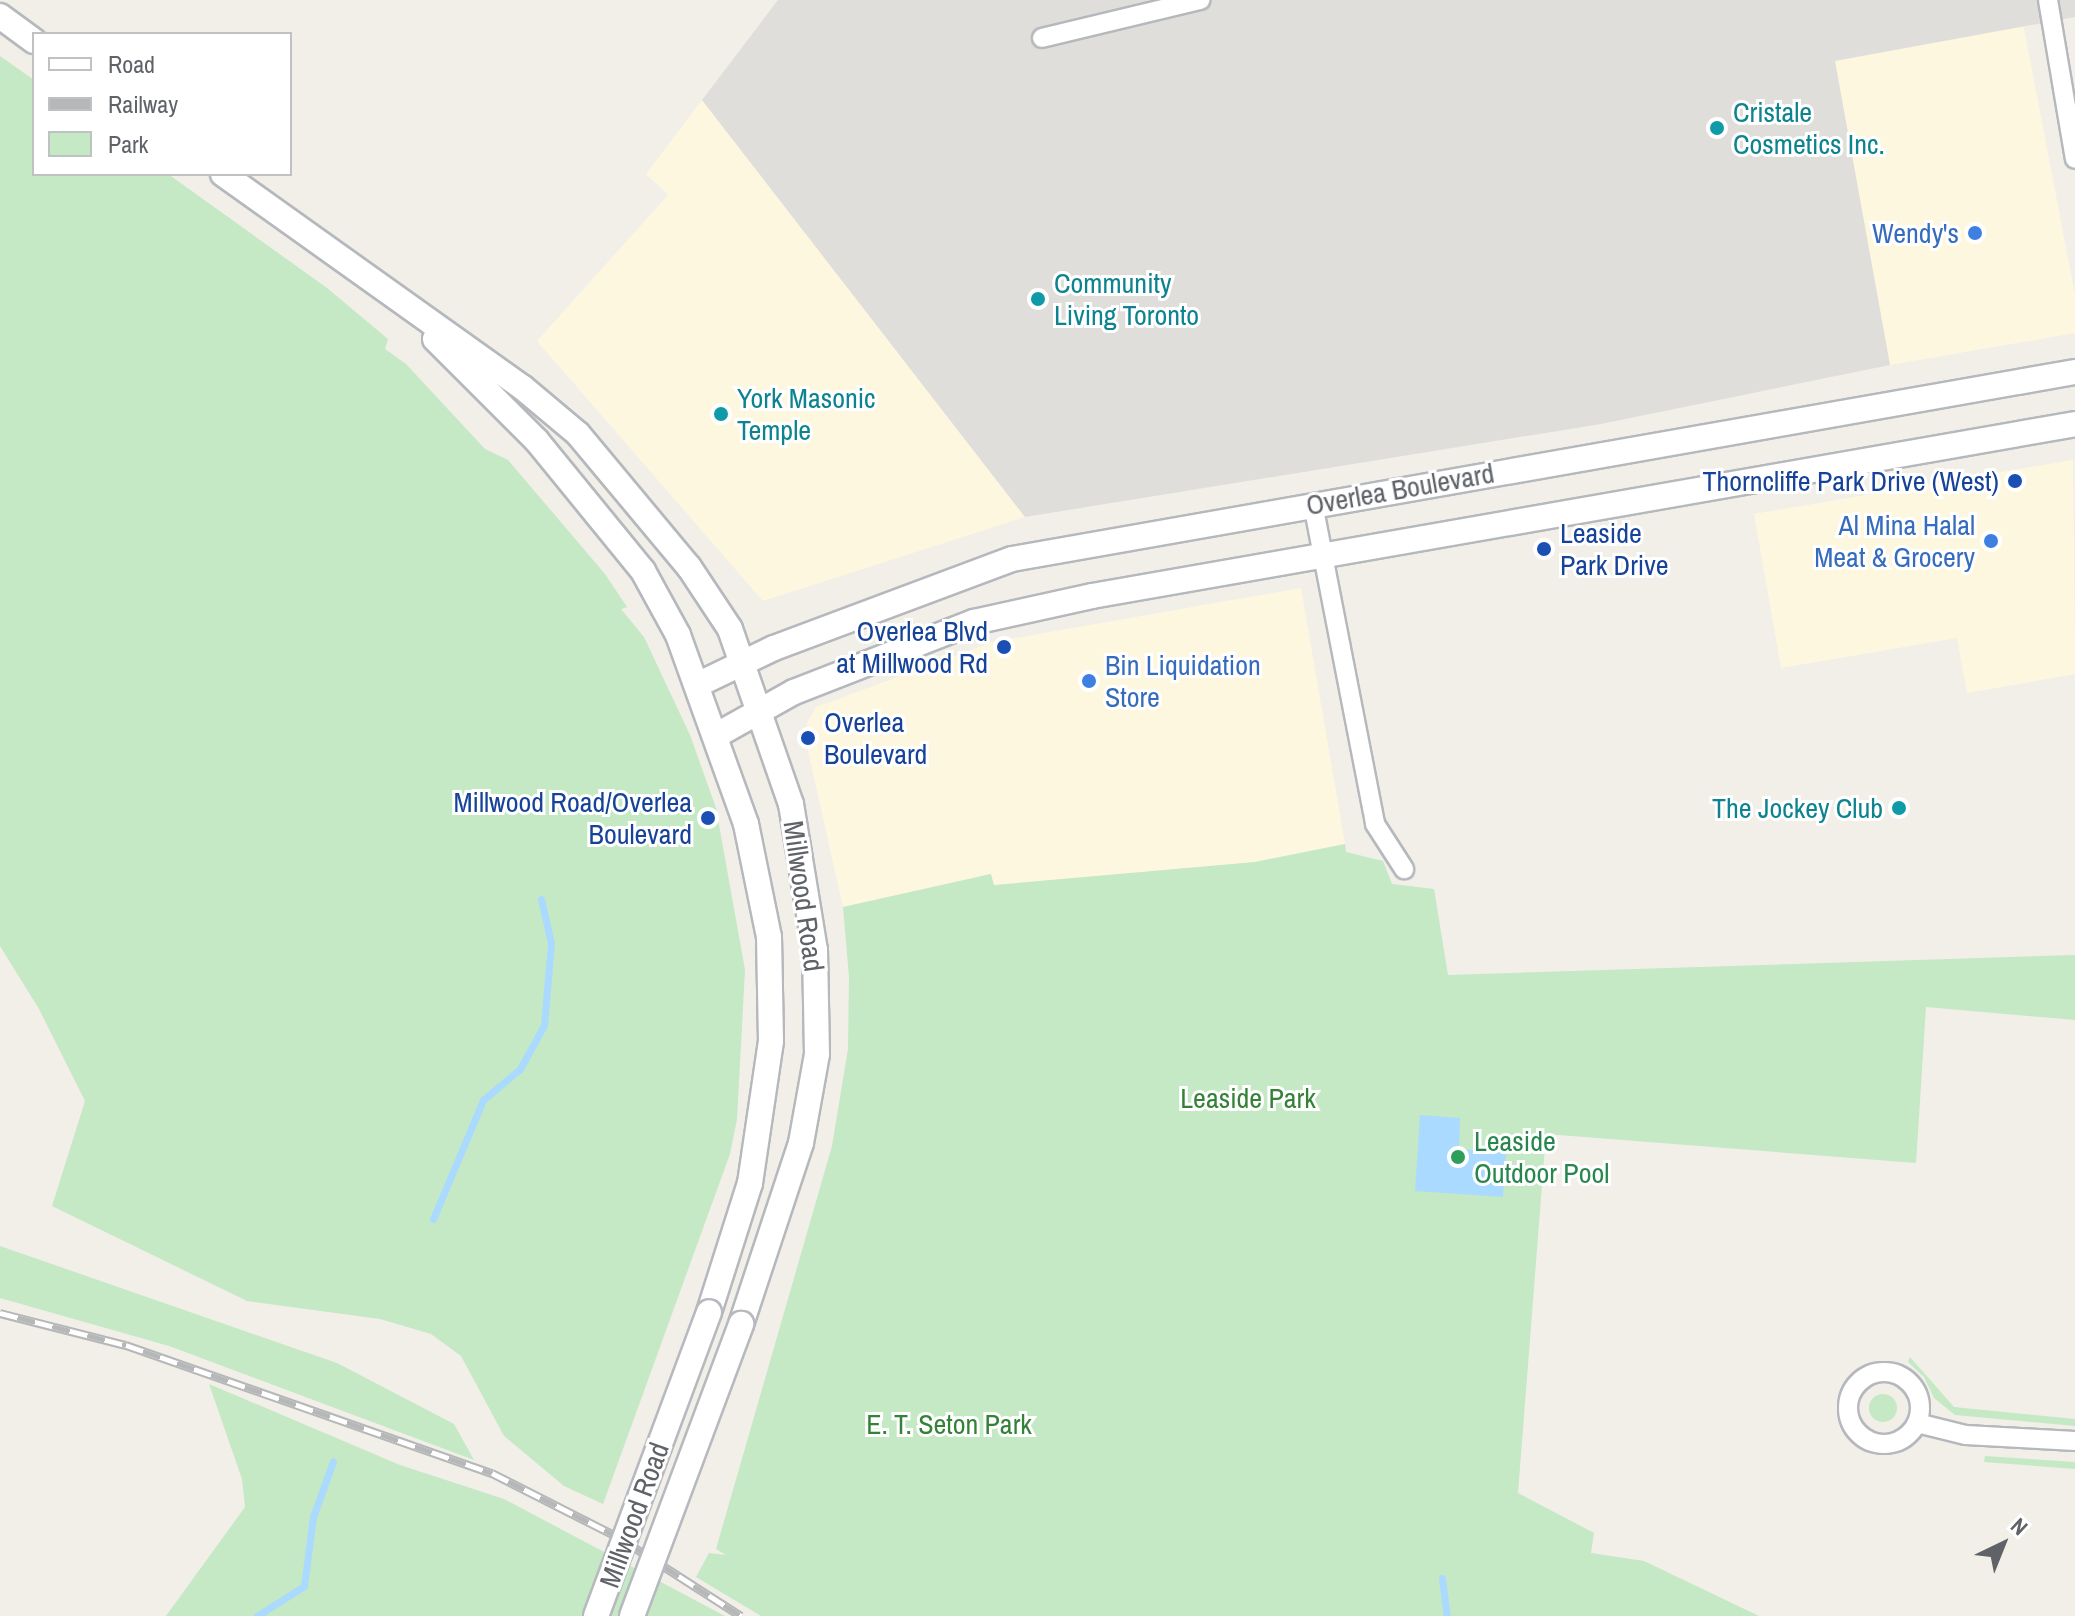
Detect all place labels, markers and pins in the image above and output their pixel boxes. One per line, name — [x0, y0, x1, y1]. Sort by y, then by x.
place label: Cristale Cosmetics Inc. — [1733, 95, 1885, 161]
marker: Cristale Cosmetics Inc. — [1708, 119, 1726, 137]
place label: Wendy's — [1872, 216, 1959, 250]
marker: Wendy's — [1966, 224, 1984, 242]
place label: Community Living Toronto — [1054, 266, 1200, 332]
marker: Community Living Toronto — [1029, 290, 1047, 308]
place label: York Masonic Temple — [737, 381, 876, 447]
marker: York Masonic Temple — [712, 405, 730, 423]
place label: Thorncliffe Park Drive (West) — [1703, 464, 1999, 498]
marker: Thorncliffe Park Drive (West) — [2006, 472, 2024, 490]
place label: Al Mina Halal Meat & Grocery — [1814, 508, 1975, 574]
place label: Leaside Park Drive — [1560, 516, 1668, 582]
marker: Al Mina Halal Meat & Grocery — [1982, 532, 2000, 550]
marker: Leaside Park Drive — [1535, 540, 1553, 558]
place label: Overlea Blvd at Millwood Rd — [836, 614, 988, 680]
marker: Overlea Blvd at Millwood Rd — [995, 638, 1013, 656]
place label: Bin Liquidation Store — [1105, 648, 1261, 714]
marker: Bin Liquidation Store — [1080, 672, 1098, 690]
place label: Overlea Boulevard — [824, 705, 927, 771]
marker: Overlea Boulevard — [799, 729, 817, 747]
place label: Millwood Road/Overlea Boulevard — [453, 785, 692, 851]
place label: The Jockey Club — [1712, 791, 1883, 825]
marker: The Jockey Club — [1890, 799, 1908, 817]
marker: Millwood Road/Overlea Boulevard — [699, 809, 717, 827]
place label: Leaside Outdoor Pool — [1474, 1124, 1609, 1190]
marker: Leaside Outdoor Pool — [1449, 1148, 1467, 1166]

